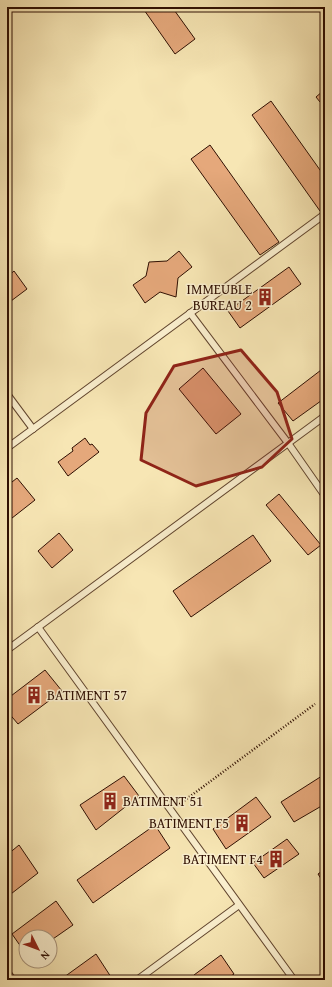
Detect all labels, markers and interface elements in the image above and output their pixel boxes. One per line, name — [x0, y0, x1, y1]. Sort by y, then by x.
place label: IMMEUBLE BUREAU 2 — [187, 279, 252, 315]
building icon: IMMEUBLE BUREAU 2 — [255, 287, 275, 307]
building icon: BATIMENT 57 — [24, 685, 44, 705]
place label: BATIMENT 57 — [47, 685, 127, 705]
building icon: BATIMENT 51 — [100, 791, 120, 811]
place label: BATIMENT 51 — [123, 791, 203, 811]
place label: BATIMENT F5 — [149, 813, 229, 833]
building icon: BATIMENT F5 — [232, 813, 252, 833]
place label: BATIMENT F4 — [183, 849, 263, 869]
building icon: BATIMENT F4 — [266, 849, 286, 869]
north arrow — [18, 929, 58, 969]
text: N — [37, 948, 54, 964]

